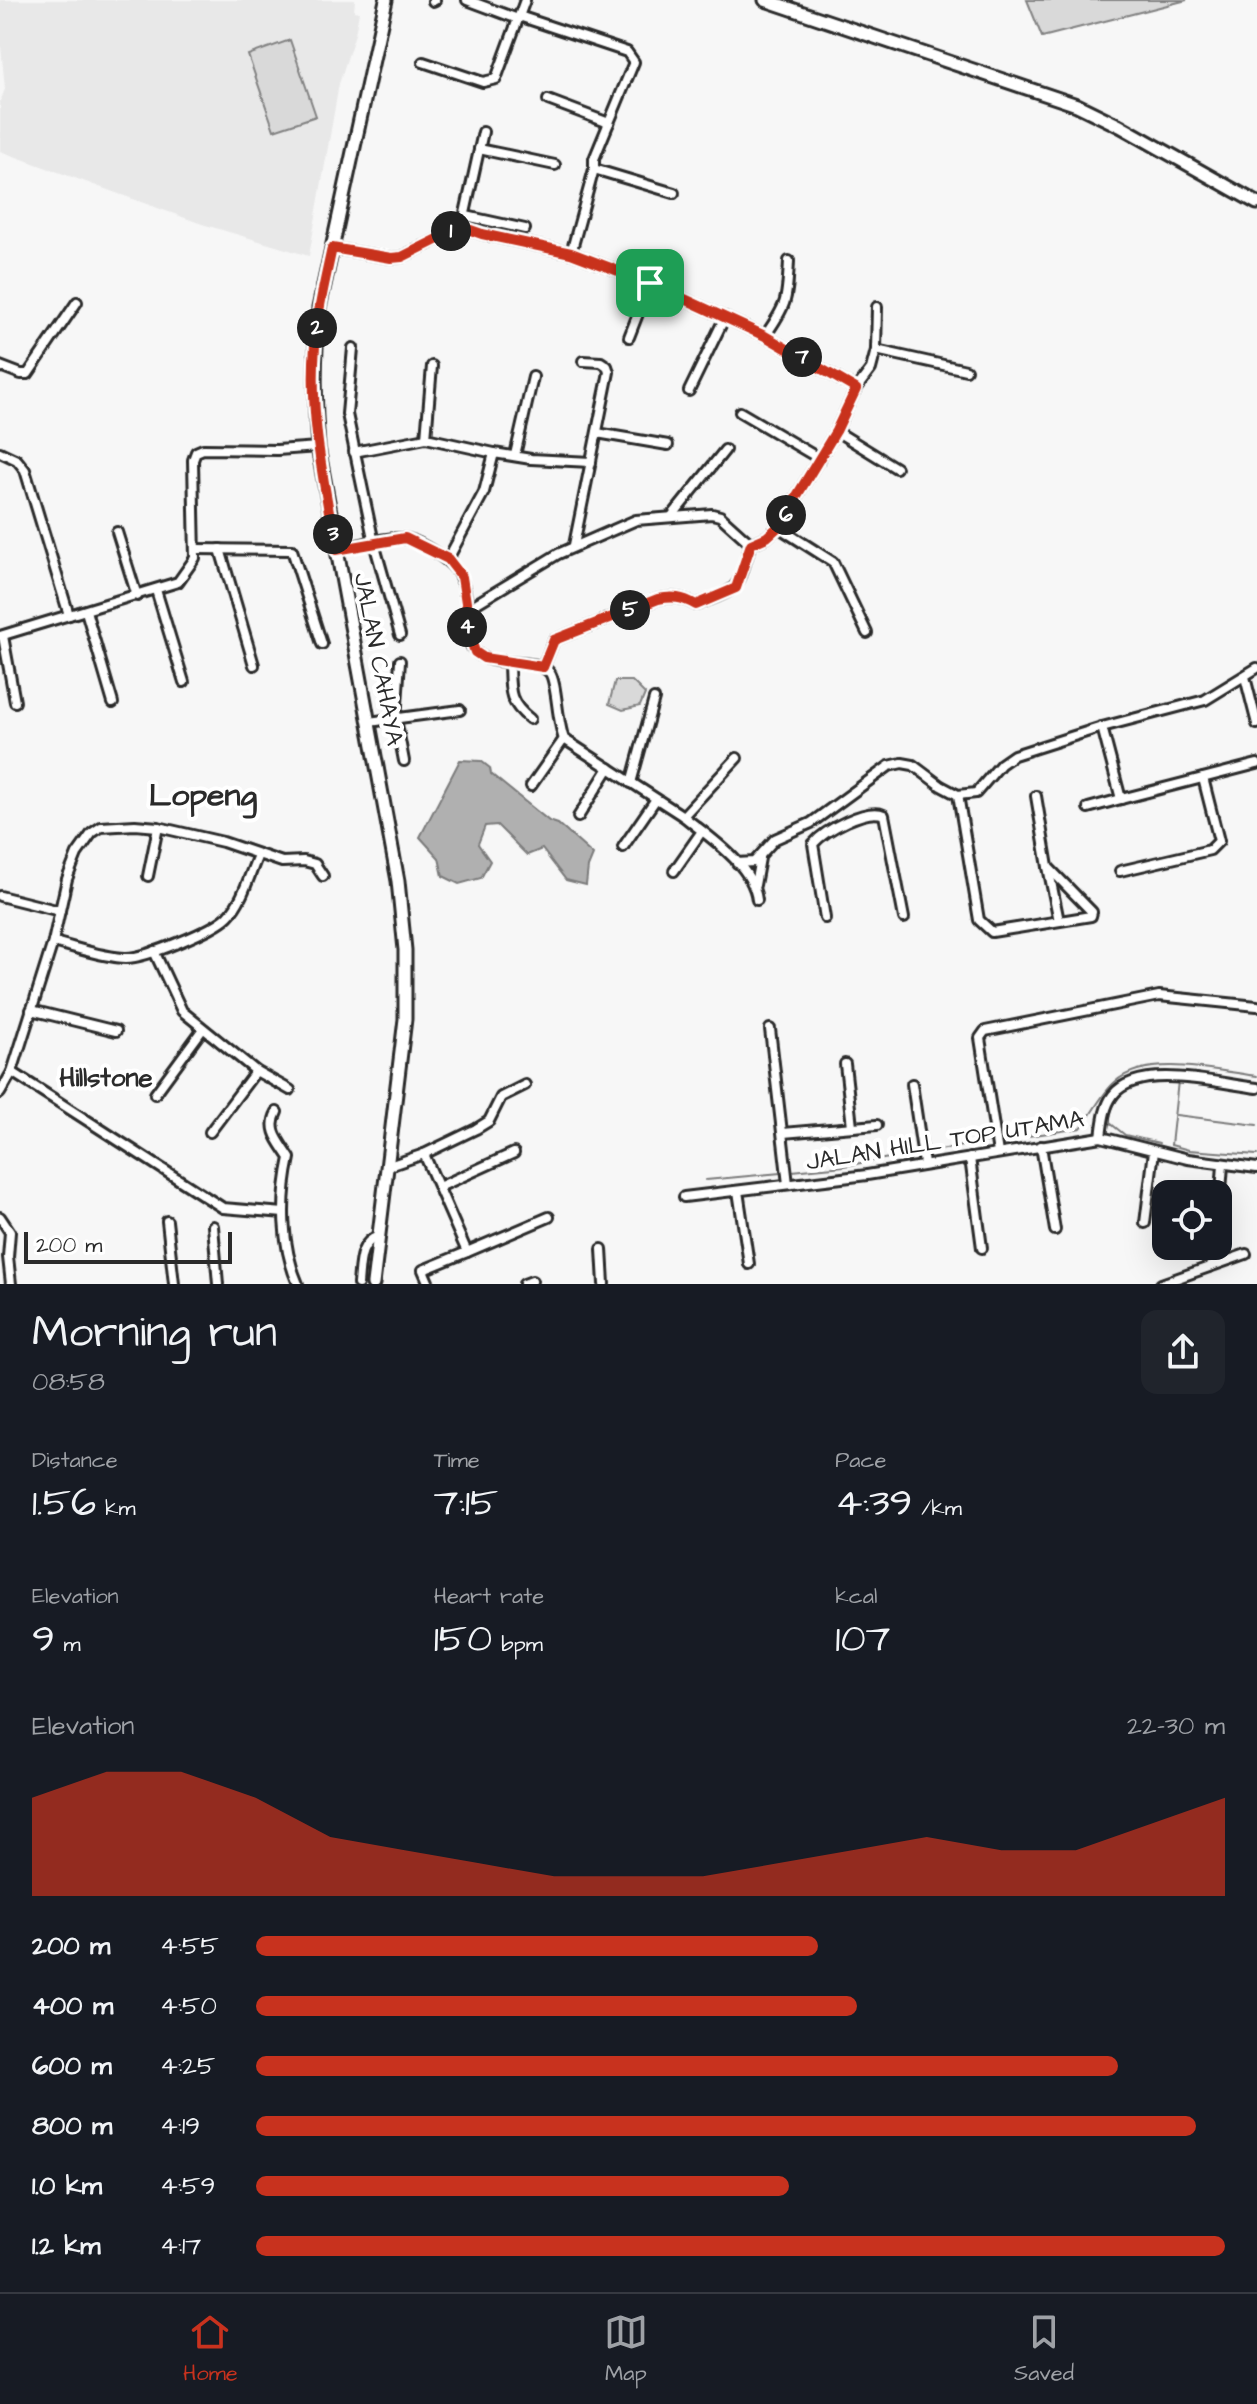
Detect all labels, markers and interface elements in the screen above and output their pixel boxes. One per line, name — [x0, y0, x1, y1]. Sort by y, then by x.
pin: 1 — [431, 211, 471, 251]
text: 1 — [450, 215, 452, 246]
pin — [616, 249, 684, 317]
icon: arrive — [628, 261, 672, 305]
pin: 2 — [297, 308, 337, 348]
text: 2 — [311, 312, 323, 343]
pin: 7 — [782, 337, 822, 377]
text: 7 — [795, 341, 809, 372]
pin: 6 — [766, 495, 806, 535]
text: 6 — [779, 499, 793, 530]
pin: 3 — [313, 514, 353, 554]
text: 3 — [327, 518, 339, 549]
street label: JALAN CAHAYA — [345, 570, 411, 748]
pin: 5 — [610, 590, 650, 630]
text: 5 — [622, 594, 638, 625]
pin: 4 — [447, 607, 487, 647]
text: 4 — [460, 611, 474, 642]
district label: Lopeng — [149, 773, 257, 819]
district label: Hillstone — [59, 1060, 153, 1096]
street label: JALAN HILL TOP UTAMA — [804, 1102, 1086, 1180]
map controls — [1152, 1180, 1232, 1260]
button: locate — [1152, 1180, 1232, 1260]
scale bar — [24, 1228, 232, 1264]
text: 200 m — [36, 1230, 102, 1261]
text: Morning run — [32, 1303, 277, 1364]
button: share — [1141, 1310, 1225, 1394]
text: 08:58 — [32, 1364, 105, 1400]
text: Distance — [32, 1445, 118, 1476]
text: Time — [434, 1445, 480, 1476]
text: Pace — [835, 1445, 886, 1476]
text: 1.56 — [32, 1476, 96, 1531]
text: 7:15 — [434, 1476, 498, 1531]
text: 4:39 — [835, 1476, 912, 1531]
text: km — [96, 1493, 136, 1524]
text: /km — [912, 1493, 962, 1524]
text: Elevation — [32, 1581, 119, 1612]
text: Heart rate — [434, 1581, 544, 1612]
text: kcal — [835, 1581, 877, 1612]
text: 9 — [32, 1612, 55, 1667]
text: 150 — [434, 1612, 492, 1667]
text: 107 — [835, 1612, 890, 1667]
text: m — [55, 1629, 81, 1660]
text: bpm — [492, 1629, 543, 1660]
text: Elevation — [32, 1708, 134, 1744]
text: 22–30 m — [1127, 1708, 1225, 1744]
text: 200 m — [32, 1928, 110, 1964]
text: 4:55 — [160, 1928, 219, 1964]
text: 400 m — [32, 1988, 113, 2024]
text: 4:50 — [160, 1988, 217, 2024]
text: 600 m — [32, 2048, 112, 2084]
text: 4:25 — [160, 2048, 215, 2084]
text: 800 m — [32, 2108, 112, 2144]
text: 4:19 — [160, 2108, 200, 2144]
text: 1.0 km — [32, 2168, 102, 2204]
text: 4:59 — [160, 2168, 215, 2204]
text: 1.2 km — [32, 2228, 100, 2264]
text: 4:17 — [160, 2228, 201, 2264]
tab: Home — [183, 2310, 238, 2389]
tab: Map — [604, 2310, 648, 2389]
tab: Saved — [1014, 2310, 1074, 2389]

